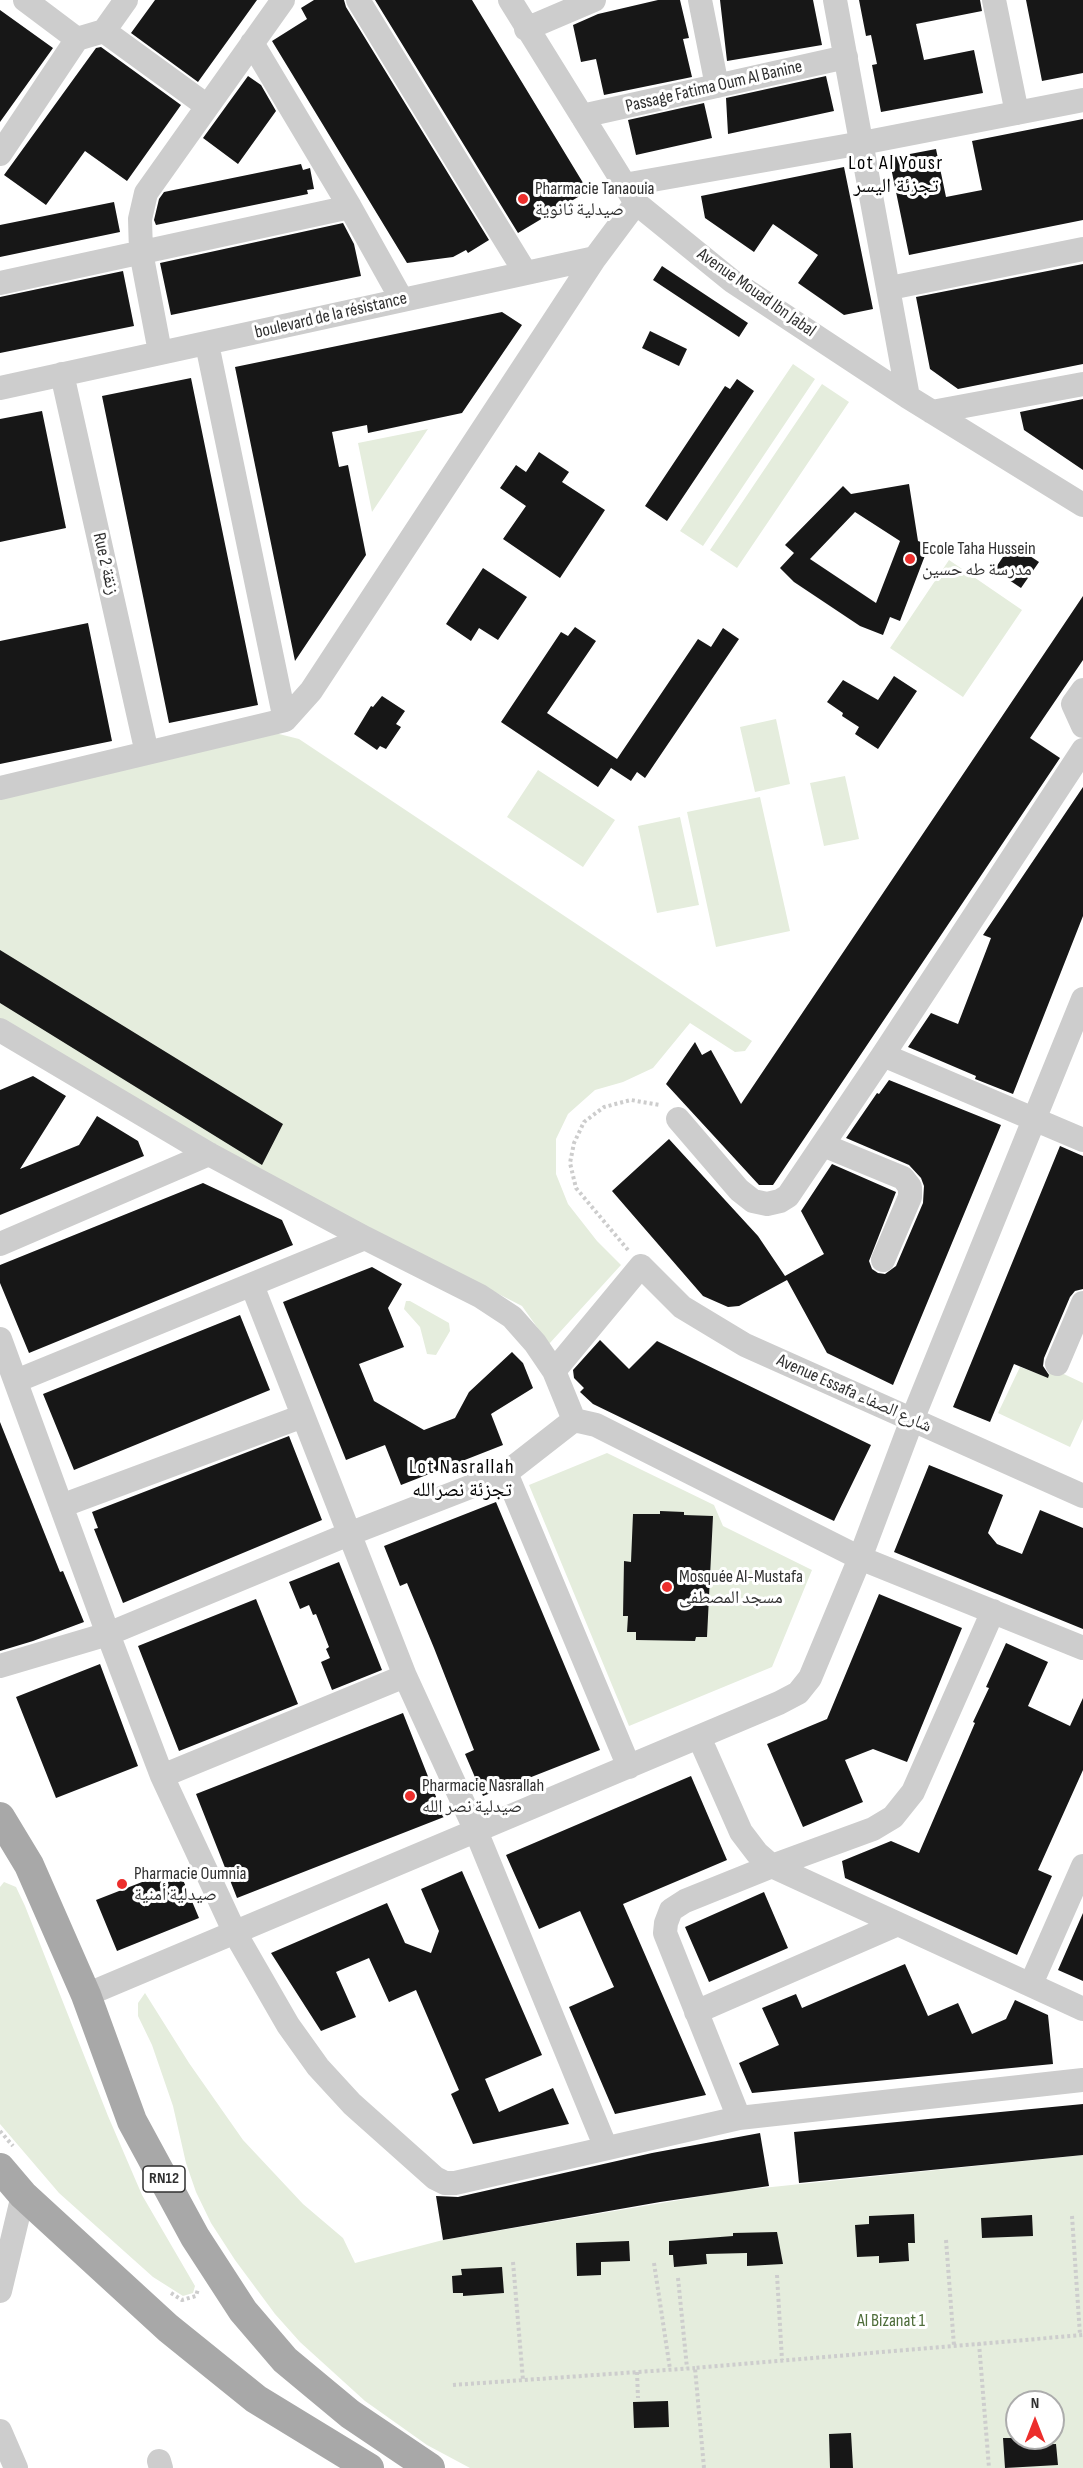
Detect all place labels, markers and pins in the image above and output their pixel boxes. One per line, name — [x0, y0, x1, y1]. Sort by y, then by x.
place label: Pharmacie Tanaouia صيدلية ثانوية — [535, 178, 654, 220]
marker: Pharmacie Tanaouia صيدلية ثانوية — [516, 192, 530, 206]
place label: Ecole Taha Hussein مدرسة طه حسين — [922, 538, 1036, 580]
marker: Ecole Taha Hussein مدرسة طه حسين — [903, 552, 917, 566]
place label: Mosquée Al-Mustafa مسجد المصطفى — [679, 1566, 803, 1608]
marker: Mosquée Al-Mustafa مسجد المصطفى — [660, 1580, 674, 1594]
place label: Pharmacie Nasrallah صيدلية نصر الله — [422, 1775, 544, 1818]
marker: Pharmacie Nasrallah صيدلية نصر الله — [403, 1789, 417, 1803]
place label: Pharmacie Oumnia صيدلية أمنية — [134, 1863, 246, 1906]
marker: Pharmacie Oumnia صيدلية أمنية — [115, 1877, 129, 1891]

